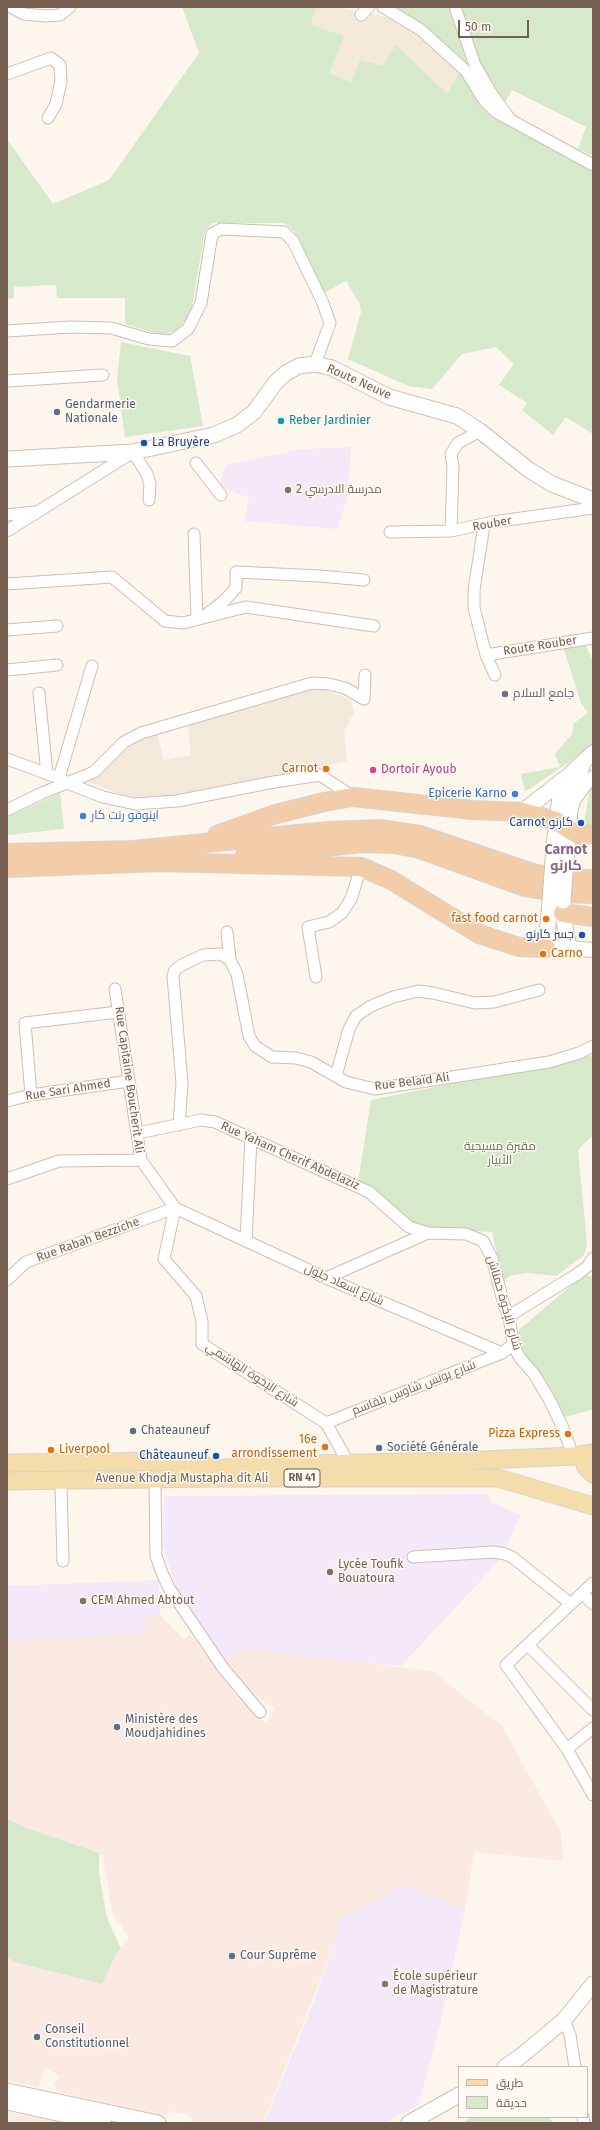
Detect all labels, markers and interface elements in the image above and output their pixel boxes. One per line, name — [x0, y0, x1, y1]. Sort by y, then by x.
scale bar — [460, 12, 531, 38]
text: 50 m — [465, 20, 491, 34]
street label: Route Neuve — [325, 361, 393, 403]
place label: Gendarmerie Nationale — [65, 398, 136, 426]
marker: Gendarmerie Nationale — [52, 407, 62, 417]
place label: Reber Jardinier — [289, 414, 371, 428]
marker: Reber Jardinier — [276, 416, 286, 426]
place label: La Bruyère — [152, 436, 210, 450]
marker: La Bruyère — [139, 438, 149, 448]
place label: مدرسة الادرسي 2 — [296, 483, 382, 497]
marker: مدرسة الادرسي 2 — [283, 485, 293, 495]
street label: Rouber — [471, 513, 513, 535]
street label: Route Rouber — [502, 633, 578, 659]
place label: جامع السلام — [513, 687, 574, 701]
marker: جامع السلام — [500, 689, 510, 699]
place label: Carnot — [282, 762, 318, 776]
place label: Dortoir Ayoub — [381, 763, 457, 777]
marker: Carnot — [321, 764, 331, 774]
marker: Dortoir Ayoub — [368, 765, 378, 775]
place label: Epicerie Karno — [428, 787, 507, 801]
marker: Epicerie Karno — [510, 789, 520, 799]
place label: اينوفو رنت كار — [91, 809, 159, 823]
marker: اينوفو رنت كار — [78, 811, 88, 821]
place label: Carnot كارنو — [509, 816, 573, 830]
marker: Carnot كارنو — [576, 818, 586, 828]
district label: Carnot كارنو — [545, 842, 587, 874]
place label: fast food carnot — [451, 912, 538, 926]
marker: fast food carnot — [541, 914, 551, 924]
place label: جسر كارنو — [526, 928, 574, 942]
marker: جسر كارنو — [577, 930, 587, 940]
place label: Carno — [551, 947, 583, 961]
marker: Carno — [538, 949, 548, 959]
street label: Rue Capitaine Boucherit Ali — [112, 1006, 146, 1154]
street label: Rue Belaïd Ali — [374, 1070, 450, 1094]
street label: Rue Sari Ahmed — [24, 1076, 112, 1104]
street label: Rue Yaham Cherif Abdelaziz — [218, 1119, 362, 1193]
park label: مقبرة مسيحية الأبيار — [464, 1140, 536, 1168]
street label: Rue Rabah Bezziche — [35, 1215, 141, 1265]
street label: شارع الإخوة حمناش — [484, 1254, 524, 1352]
street label: شارع إسعاد جلول — [302, 1261, 386, 1309]
street label: شارع الإخوة الهاشمي — [203, 1340, 301, 1410]
street label: شارع يونس شاوس بلقاسم — [350, 1358, 478, 1418]
place label: Chateauneuf — [141, 1424, 210, 1438]
marker: Chateauneuf — [128, 1426, 138, 1436]
place label: Pizza Express — [488, 1427, 560, 1441]
marker: Pizza Express — [563, 1429, 573, 1439]
place label: 16e arrondissement — [231, 1433, 317, 1461]
place label: Société Générale — [387, 1441, 478, 1455]
marker: 16e arrondissement — [320, 1442, 330, 1452]
place label: Liverpool — [59, 1443, 110, 1457]
marker: Société Générale — [374, 1443, 384, 1453]
marker: Liverpool — [46, 1445, 56, 1455]
place label: Châteauneuf — [139, 1449, 208, 1463]
marker: Châteauneuf — [211, 1451, 221, 1461]
road number: RN 41 — [284, 1469, 320, 1487]
street label: Avenue Khodja Mustapha dit Ali — [96, 1472, 268, 1486]
place label: Lycée Toufik Bouatoura — [338, 1558, 403, 1586]
marker: Lycée Toufik Bouatoura — [325, 1567, 335, 1577]
place label: CEM Ahmed Abtout — [91, 1594, 194, 1608]
marker: CEM Ahmed Abtout — [78, 1596, 88, 1606]
place label: Ministère des Moudjahidines — [125, 1713, 206, 1741]
marker: Ministère des Moudjahidines — [112, 1722, 122, 1732]
place label: Cour Suprême — [240, 1949, 317, 1963]
marker: Cour Suprême — [227, 1951, 237, 1961]
place label: École supérieur de Magistrature — [393, 1970, 478, 1998]
marker: École supérieur de Magistrature — [380, 1979, 390, 1989]
place label: Conseil Constitutionnel — [45, 2023, 129, 2051]
marker: Conseil Constitutionnel — [32, 2032, 42, 2042]
legend — [458, 2066, 588, 2118]
text: طريق — [496, 2076, 523, 2090]
text: حديقة — [496, 2096, 527, 2110]

